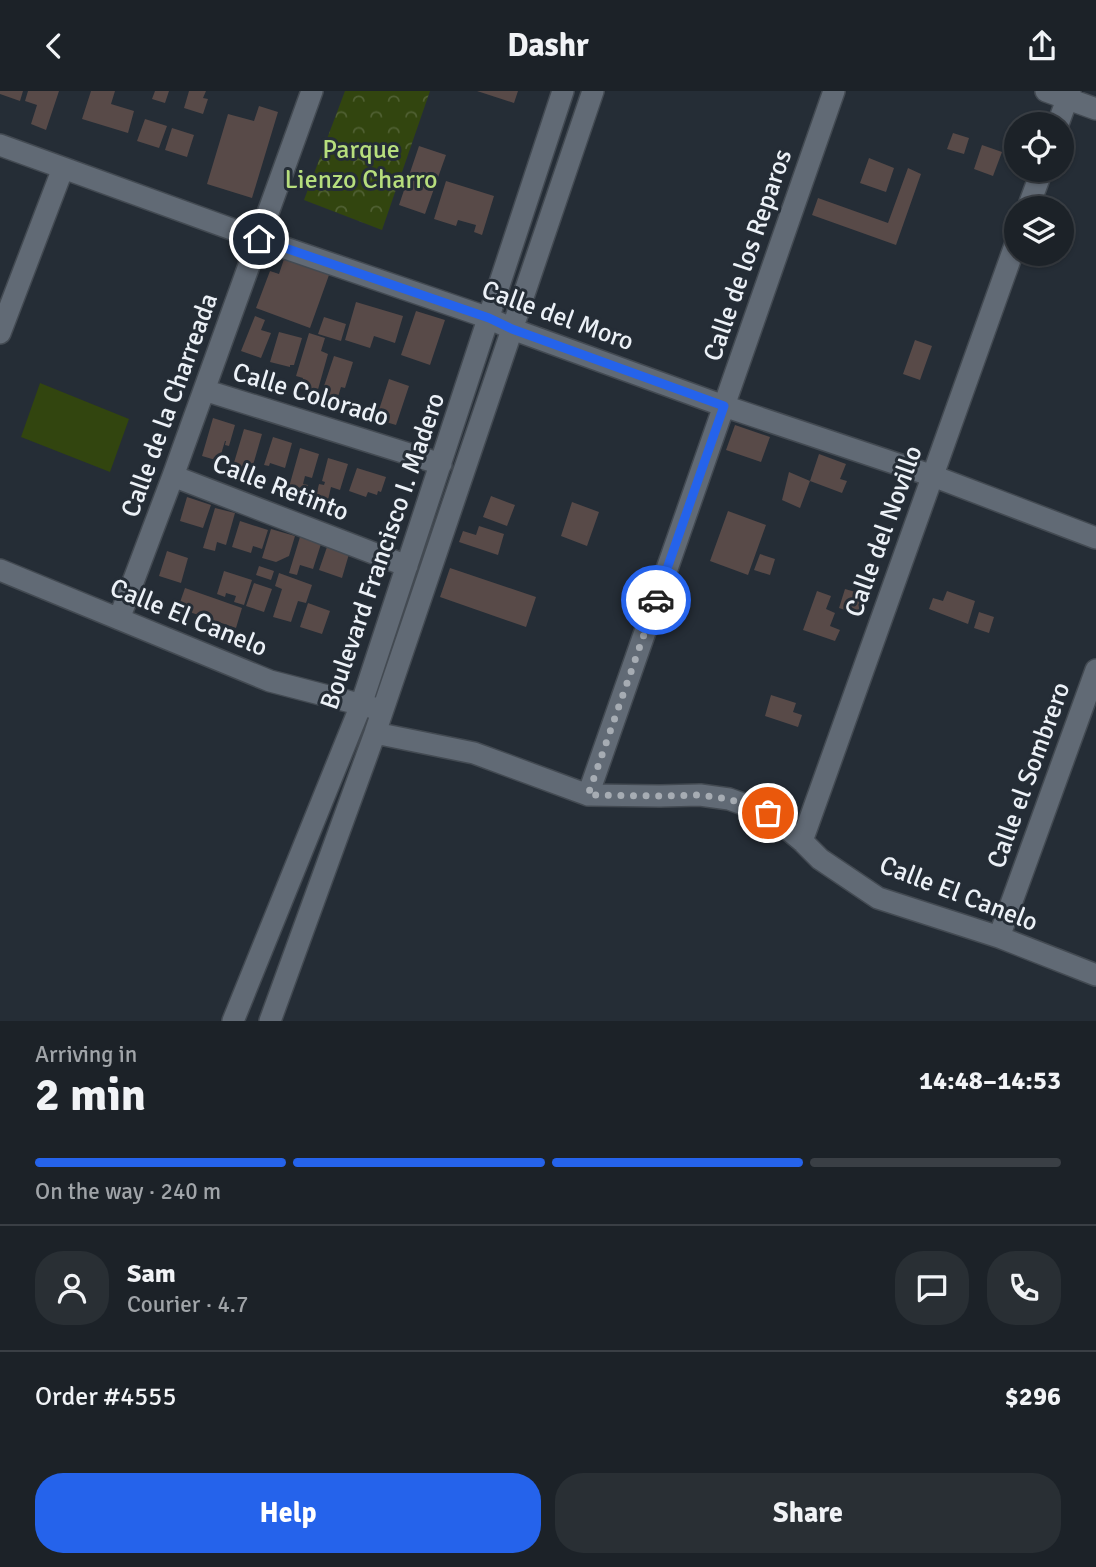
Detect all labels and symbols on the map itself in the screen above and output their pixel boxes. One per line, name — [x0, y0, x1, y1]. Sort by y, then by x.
park label: Parque Lienzo Charro — [285, 134, 438, 196]
street label: Calle de los Reparos — [697, 145, 799, 365]
pin — [229, 209, 289, 269]
street label: Calle del Moro — [477, 274, 638, 358]
street label: Calle de la Charreada — [115, 289, 225, 522]
street label: Calle Colorado — [229, 356, 393, 434]
street label: Boulevard Francisco I. Madero — [314, 389, 452, 714]
street label: Calle del Novillo — [838, 441, 930, 621]
street label: Calle Retinto — [208, 447, 353, 529]
courier — [621, 565, 691, 635]
street label: Calle El Canelo — [105, 572, 272, 664]
street label: Calle el Sombrero — [980, 678, 1077, 873]
pin — [738, 783, 798, 843]
street label: Calle El Canelo — [875, 849, 1042, 939]

